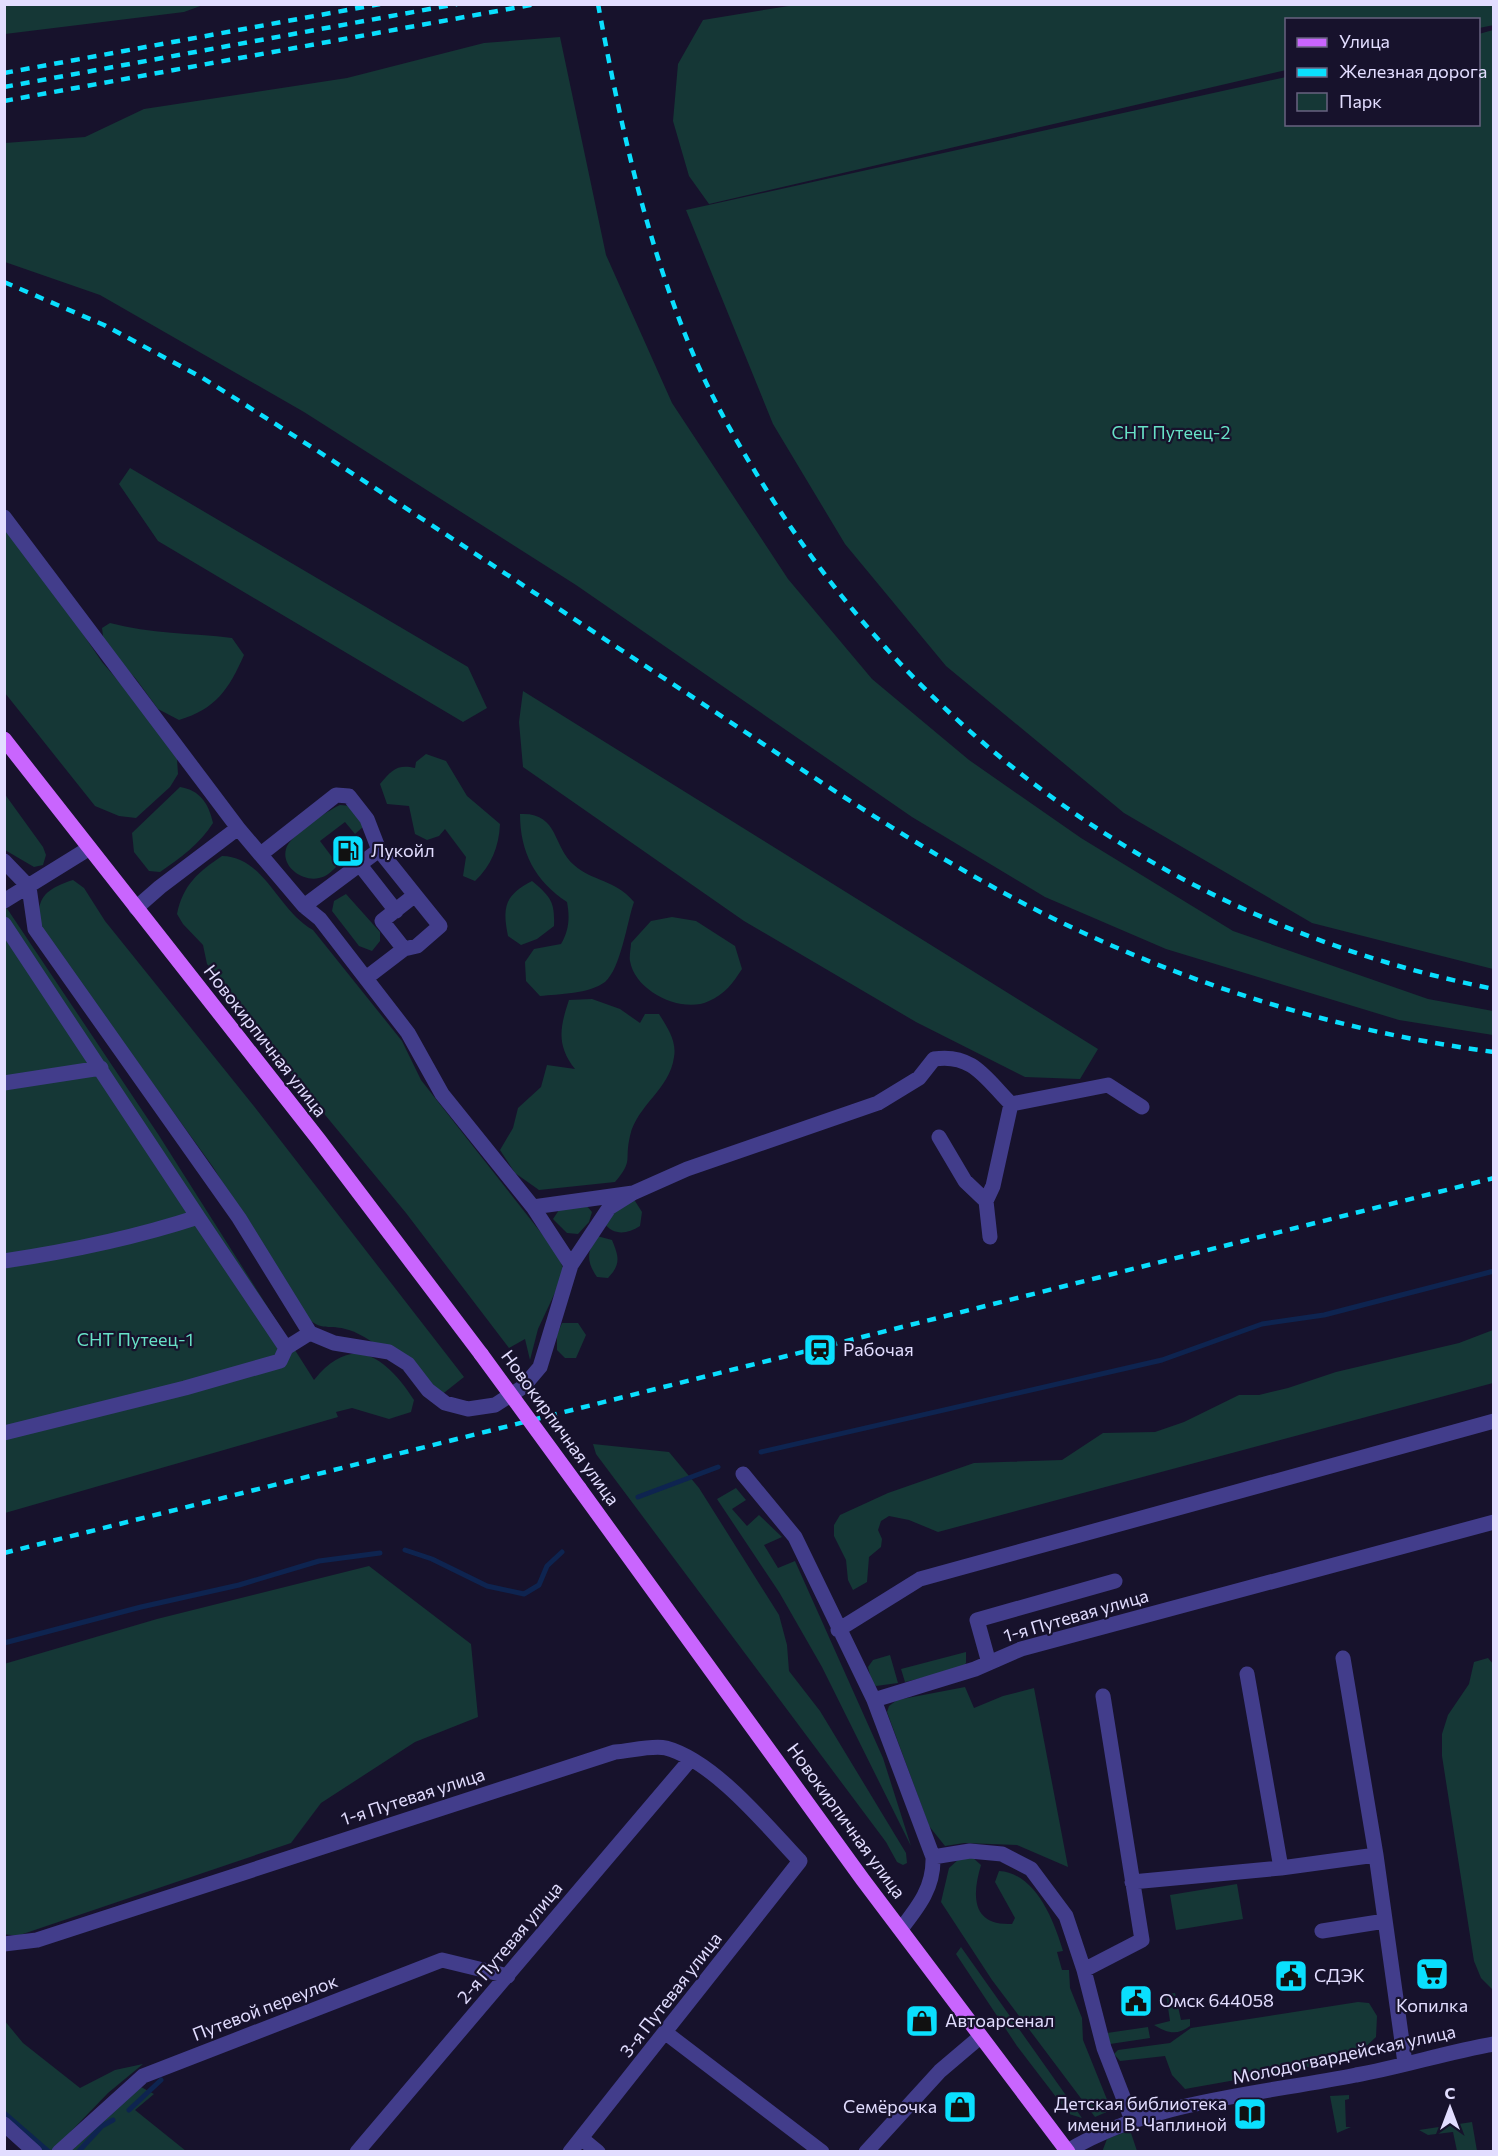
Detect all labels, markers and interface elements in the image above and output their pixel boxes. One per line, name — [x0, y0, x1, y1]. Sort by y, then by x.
legend — [1285, 18, 1480, 126]
text: Улица — [1339, 30, 1390, 52]
text: Железная дорога — [1339, 60, 1487, 82]
text: Парк — [1339, 90, 1382, 112]
park label: СНТ Путеец-2 — [1112, 421, 1230, 443]
fuel station icon: Лукойл — [330, 833, 366, 869]
place label: Лукойл — [371, 839, 435, 861]
street label: Новокирпичная улица — [200, 960, 332, 1121]
park label: СНТ Путеец-1 — [77, 1328, 193, 1350]
station icon: Рабочая — [802, 1332, 838, 1368]
place label: Рабочая — [843, 1338, 914, 1360]
street label: Новокирпичная улица — [497, 1345, 625, 1509]
street label: 1-я Путевая улица — [1001, 1584, 1151, 1646]
street label: Новокирпичная улица — [783, 1738, 911, 1902]
street label: 1-я Путевая улица — [338, 1762, 487, 1830]
street label: 2-я Путевая улица — [452, 1877, 567, 2008]
street label: 3-я Путевая улица — [615, 1928, 726, 2061]
supermarket icon: Копилка — [1414, 1956, 1450, 1992]
public building icon: СДЭК — [1273, 1958, 1309, 1994]
place label: СДЭК — [1314, 1964, 1365, 1986]
street label: Путевой переулок — [189, 1969, 341, 2045]
public building icon: Омск 644058 — [1118, 1983, 1154, 2019]
place label: Омск 644058 — [1159, 1989, 1274, 2011]
place label: Копилка — [1396, 1994, 1468, 2016]
shop icon: Автоарсенал — [904, 2003, 940, 2039]
place label: Автоарсенал — [945, 2009, 1054, 2031]
street label: Молодогвардейская улица — [1230, 2020, 1457, 2088]
north arrow — [1420, 2078, 1480, 2138]
text: С — [1445, 2083, 1456, 2102]
shop icon: Семёрочка — [942, 2089, 978, 2125]
place label: Детская библиотека имени В. Чаплиной — [1054, 2092, 1227, 2135]
place label: Семёрочка — [843, 2095, 937, 2117]
library icon: Детская библиотека имени В. Чаплиной — [1232, 2096, 1268, 2132]

